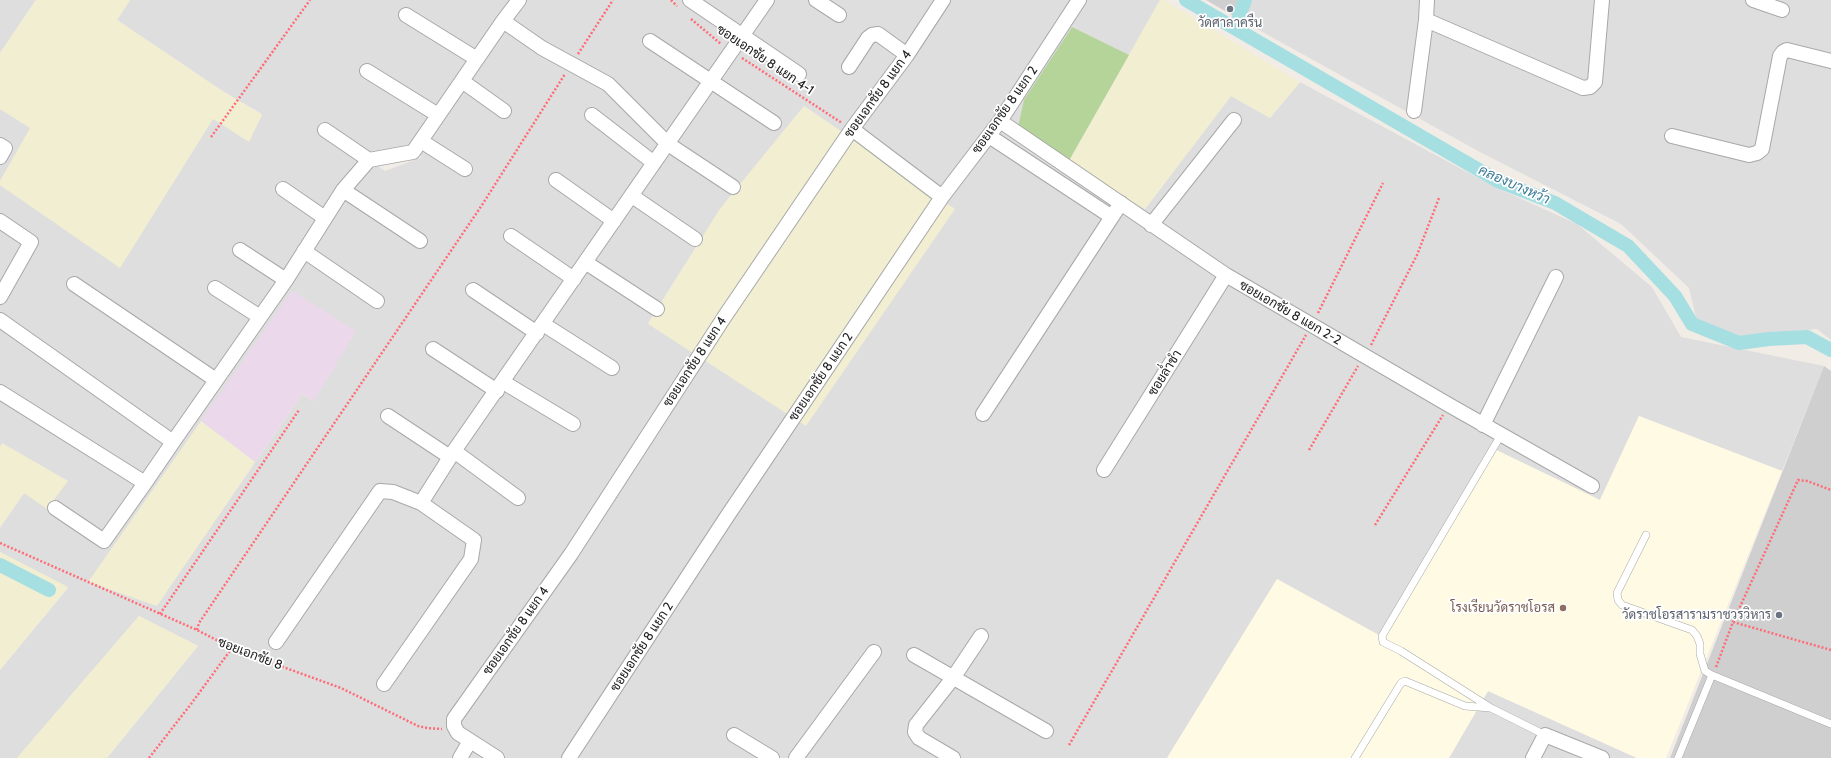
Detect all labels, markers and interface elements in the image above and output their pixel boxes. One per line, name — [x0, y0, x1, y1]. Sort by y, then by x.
marker: วัดศาลาครืน — [1225, 4, 1235, 14]
place label: วัดศาลาครืน — [1198, 15, 1262, 31]
street label: ซอยเอกชัย 8 แยก 4-1 — [714, 22, 816, 98]
street label: ซอยเอกชัย 8 แยก 4 — [841, 47, 915, 141]
street label: ซอยเอกชัย 8 แยก 2 — [969, 63, 1041, 157]
water label: คลองบางหว้า — [1476, 162, 1552, 208]
street label: ซอยเอกชัย 8 แยก 2-2 — [1236, 277, 1344, 349]
street label: ซอยเอกชัย 8 แยก 4 — [660, 314, 730, 410]
street label: ซอยเอกชัย 8 แยก 2 — [786, 330, 856, 424]
street label: ซอยล่ำชำ — [1145, 347, 1185, 399]
street label: ซอยเอกชัย 8 แยก 4 — [480, 584, 552, 678]
street label: ซอยเอกชัย 8 แยก 2 — [607, 599, 677, 695]
place label: โรงเรียนวัดราชโอรส — [1451, 600, 1555, 616]
marker: โรงเรียนวัดราชโอรส — [1558, 603, 1568, 613]
place label: วัดราชโอรสารามราชวรวิหาร — [1622, 607, 1771, 623]
marker: วัดราชโอรสารามราชวรวิหาร — [1774, 610, 1784, 620]
street label: ซอยเอกชัย 8 — [215, 634, 285, 674]

